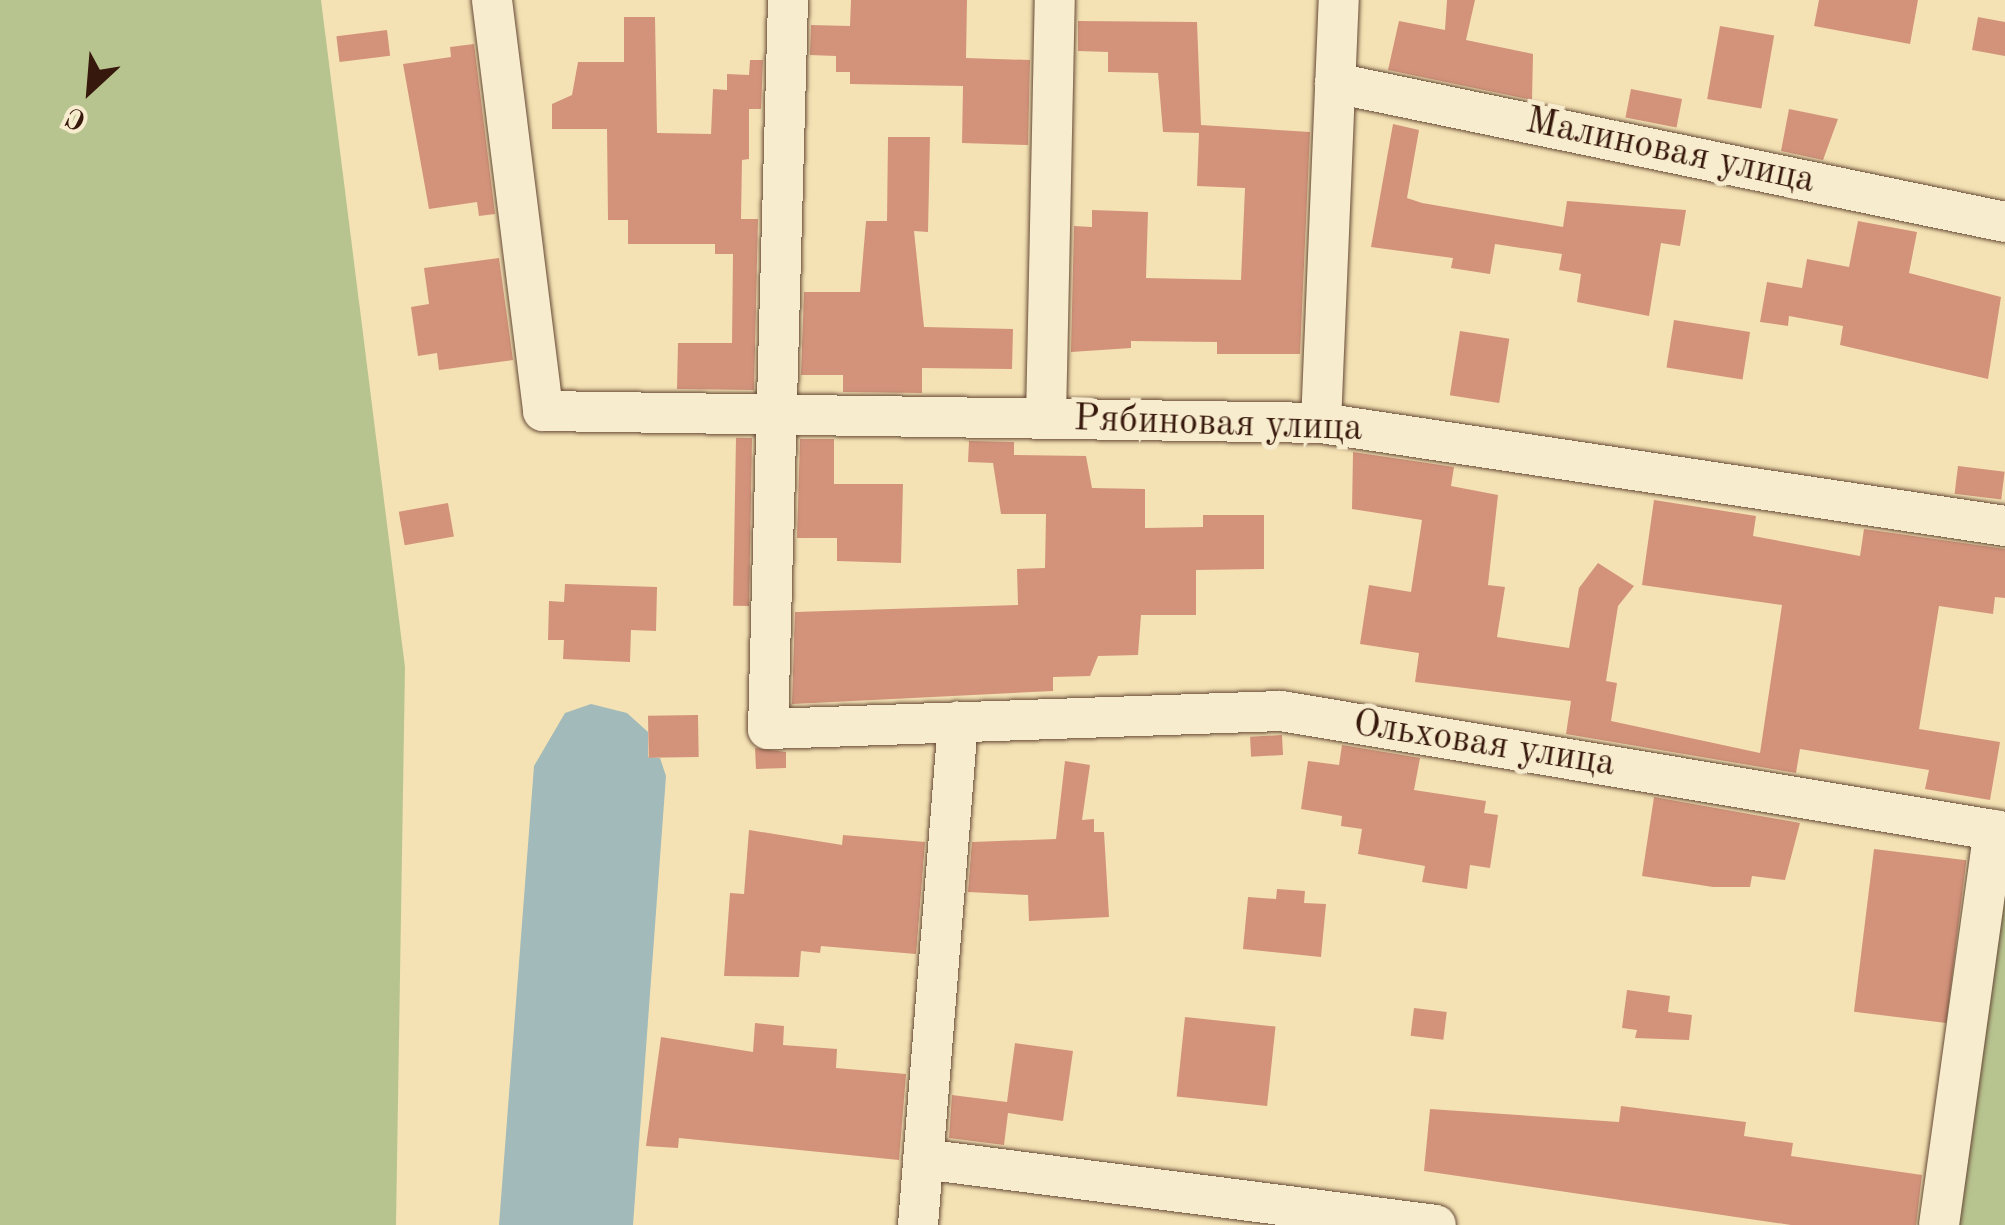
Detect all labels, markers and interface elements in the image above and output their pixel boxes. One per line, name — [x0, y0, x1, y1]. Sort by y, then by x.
north arrow — [40, 40, 140, 140]
street label: Малиновая улица — [1521, 99, 1819, 205]
text: С — [62, 100, 91, 134]
street label: Рябиновая улица — [1073, 397, 1363, 453]
street label: Ольховая улица — [1350, 702, 1618, 788]

